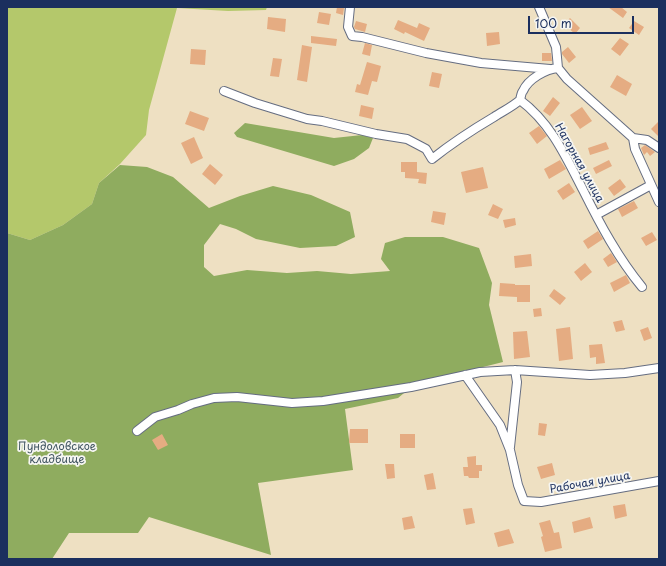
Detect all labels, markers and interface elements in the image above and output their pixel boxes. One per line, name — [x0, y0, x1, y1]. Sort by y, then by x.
scale bar — [530, 8, 636, 34]
text: 100 m — [535, 14, 572, 32]
street label: Нагорная улица — [552, 121, 606, 205]
park label: Пундоловское кладбище — [18, 440, 96, 466]
street label: Рабочая улица — [549, 469, 631, 497]

